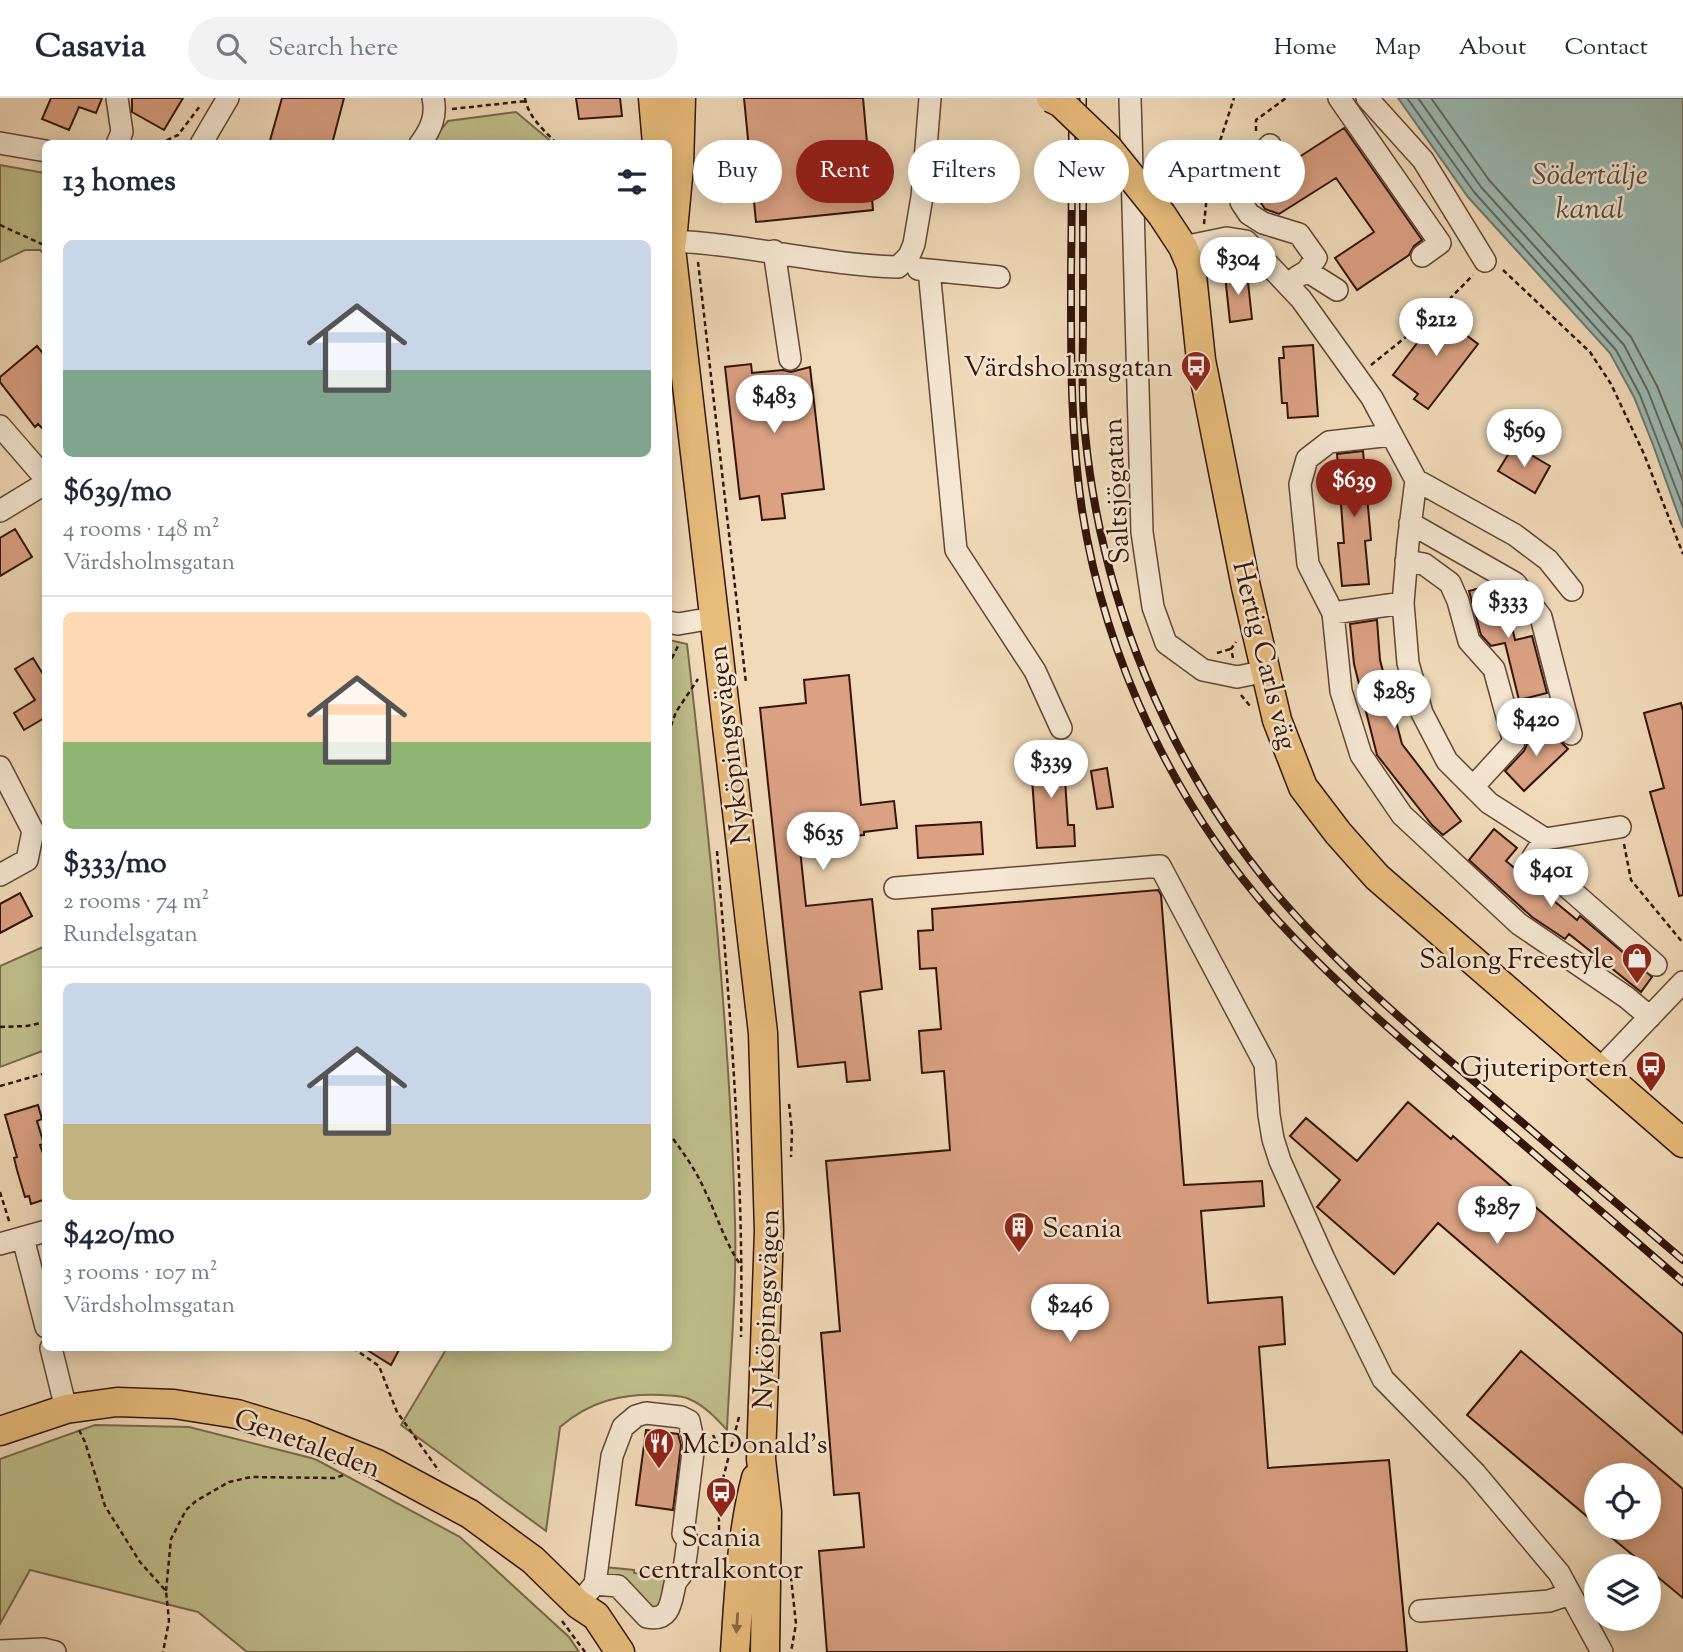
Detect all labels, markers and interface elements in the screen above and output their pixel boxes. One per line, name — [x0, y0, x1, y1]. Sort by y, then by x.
search box — [188, 17, 678, 80]
text: Casavia — [35, 24, 146, 72]
icon: search — [212, 29, 250, 67]
text: Search here — [268, 30, 398, 67]
text: Home — [1274, 31, 1337, 65]
text: Map — [1375, 31, 1421, 65]
text: About — [1459, 31, 1526, 65]
text: Contact — [1564, 31, 1648, 65]
chip: Buy — [693, 140, 782, 203]
chip: Rent — [796, 140, 894, 203]
chip: Filters — [908, 140, 1020, 203]
chip: New — [1034, 140, 1129, 203]
chip: Apartment — [1143, 140, 1305, 203]
water label: Södertälje kanal — [1532, 155, 1648, 232]
text: 13 homes — [63, 161, 176, 204]
icon: filters — [613, 163, 651, 201]
pin: $304 — [1197, 238, 1279, 297]
text: $304 — [1216, 243, 1260, 276]
icon: home — [294, 285, 420, 411]
pin: $212 — [1395, 299, 1477, 358]
text: $212 — [1415, 304, 1457, 337]
place label: Värdsholmsgatan — [964, 349, 1173, 389]
bus stop icon: Värdsholmsgatan — [1179, 349, 1213, 393]
pin: $483 — [733, 376, 815, 435]
text: $483 — [752, 381, 796, 414]
pin: $569 — [1483, 410, 1565, 469]
text: $569 — [1503, 415, 1545, 448]
street label: Saltsjögatan — [1094, 417, 1142, 565]
pin: $639 — [1313, 460, 1395, 519]
text: $639 — [1332, 465, 1376, 498]
text: $639/mo — [63, 471, 172, 514]
text: 4 rooms · 148 m² — [63, 514, 220, 547]
text: Värdsholmsgatan — [63, 547, 235, 580]
street label: Hertig Carls väg — [1220, 557, 1306, 754]
pin: $333 — [1467, 580, 1549, 640]
text: $333 — [1488, 586, 1528, 619]
street label: Nyköpingsvägen — [699, 643, 763, 847]
icon: home — [294, 657, 420, 783]
pin: $285 — [1353, 670, 1435, 730]
text: $285 — [1373, 676, 1415, 709]
pin: $420 — [1495, 698, 1577, 758]
text: $420 — [1513, 704, 1559, 737]
pin: $339 — [1010, 740, 1092, 800]
text: $339 — [1030, 746, 1072, 779]
pin: $635 — [782, 812, 864, 872]
text: $635 — [803, 818, 843, 851]
text: $333/mo — [63, 843, 167, 886]
pin: $401 — [1510, 850, 1592, 909]
text: $401 — [1529, 855, 1573, 888]
text: 2 rooms · 74 m² — [63, 886, 209, 919]
text: Rundelsgatan — [63, 919, 198, 952]
place label: Salong Freestyle — [1419, 941, 1614, 981]
shop icon: Salong Freestyle — [1620, 941, 1654, 985]
icon: home — [294, 1028, 420, 1154]
place label: Gjuteriporten — [1460, 1049, 1628, 1089]
bus stop icon: Gjuteriporten — [1634, 1049, 1668, 1093]
pin: $287 — [1456, 1186, 1538, 1246]
text: $287 — [1474, 1192, 1520, 1225]
street label: Nyköpingsvägen — [745, 1208, 791, 1410]
building icon: Scania — [1002, 1210, 1036, 1254]
place label: Scania — [1042, 1210, 1122, 1250]
text: $420/mo — [63, 1214, 175, 1257]
text: 3 rooms · 107 m² — [63, 1257, 218, 1290]
pin: $246 — [1029, 1284, 1111, 1344]
text: Värdsholmsgatan — [63, 1290, 235, 1323]
text: $246 — [1047, 1290, 1093, 1323]
street label: Genetaleden — [228, 1400, 386, 1490]
restaurant icon: McDonald's — [642, 1426, 676, 1470]
place label: McDonald's — [682, 1426, 828, 1466]
map controls — [1584, 1463, 1661, 1631]
button: locate — [1584, 1463, 1661, 1540]
bus stop icon: Scania centralkontor — [704, 1475, 738, 1519]
place label: Scania centralkontor — [639, 1519, 804, 1591]
button: layers — [1584, 1554, 1661, 1631]
one-way arrow — [731, 1612, 742, 1634]

